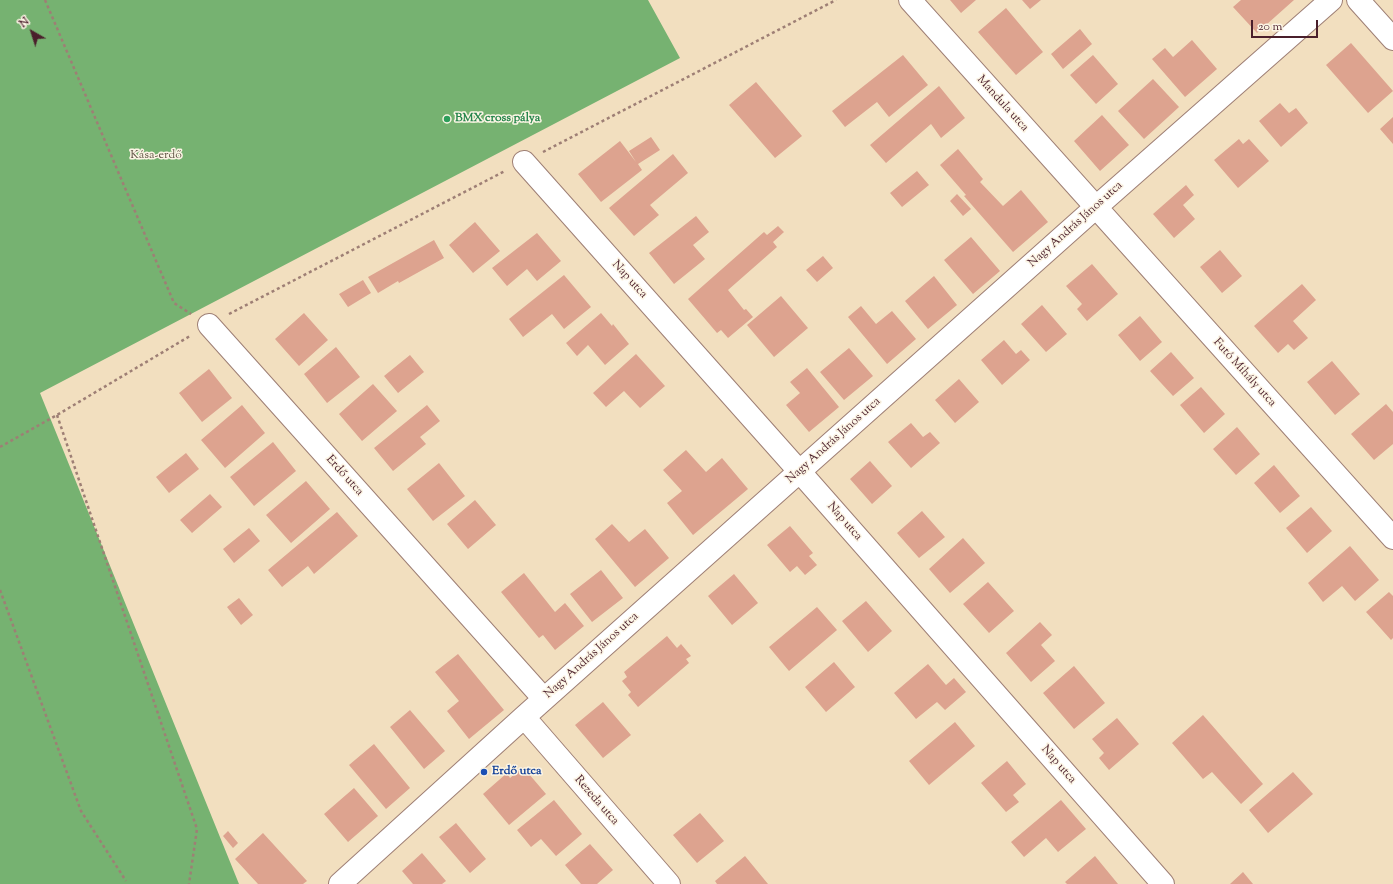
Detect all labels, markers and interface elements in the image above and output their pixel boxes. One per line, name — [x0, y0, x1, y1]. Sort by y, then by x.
north arrow — [12, 12, 52, 52]
scale bar — [1253, 12, 1320, 38]
text: N — [16, 14, 33, 32]
text: 20 m — [1258, 18, 1282, 36]
street label: Mandula utca — [973, 73, 1031, 135]
place label: BMX cross pálya — [455, 112, 540, 126]
marker: BMX cross pálya — [442, 114, 452, 124]
park label: Kása-erdő — [130, 149, 182, 163]
street label: Nagy András János utca — [1026, 179, 1126, 271]
street label: Nap utca — [608, 258, 650, 302]
street label: Futó Mihály utca — [1209, 336, 1279, 410]
street label: Nagy András János utca — [784, 395, 884, 487]
street label: Erdő utca — [322, 453, 366, 499]
street label: Nap utca — [823, 500, 865, 544]
street label: Nagy András János utca — [542, 610, 642, 702]
street label: Nap utca — [1037, 743, 1079, 787]
place label: Erdő utca — [492, 765, 541, 779]
marker: Erdő utca — [479, 767, 489, 777]
street label: Rezeda utca — [571, 773, 621, 829]

